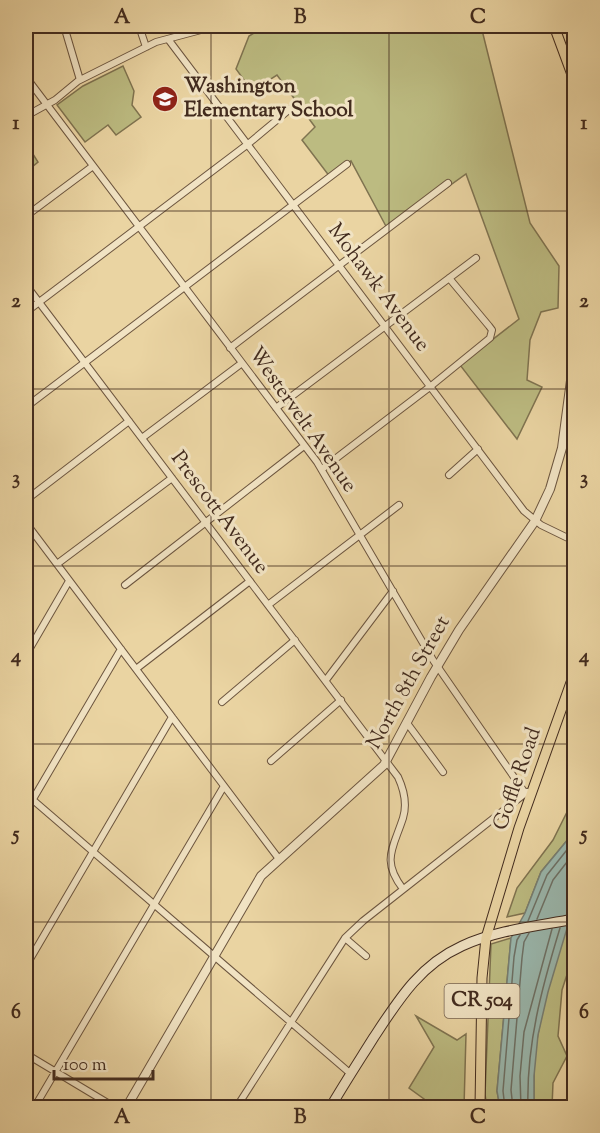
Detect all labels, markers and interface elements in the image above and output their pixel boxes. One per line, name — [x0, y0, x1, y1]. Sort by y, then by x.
text: A — [114, 4, 131, 33]
text: B — [294, 4, 307, 33]
text: C — [470, 4, 486, 33]
place label: Washington Elementary School — [184, 72, 354, 126]
school or university icon: Washington Elementary School — [150, 84, 180, 114]
text: 1 — [13, 110, 20, 139]
text: 1 — [581, 110, 588, 139]
street label: Mohawk Avenue — [320, 218, 436, 358]
text: 2 — [11, 288, 21, 317]
text: 2 — [579, 288, 589, 317]
street label: Westervelt Avenue — [240, 341, 364, 499]
street label: Prescott Avenue — [163, 445, 275, 581]
text: 3 — [12, 465, 20, 494]
text: 3 — [580, 465, 588, 494]
street label: North 8th Street — [360, 611, 458, 755]
text: 4 — [10, 643, 21, 672]
text: 4 — [578, 643, 589, 672]
street label: Goffle Road — [486, 723, 550, 834]
text: 5 — [11, 821, 20, 850]
text: 5 — [579, 821, 588, 850]
road number: CR 504 — [444, 984, 520, 1018]
text: 6 — [11, 999, 21, 1028]
text: 6 — [579, 999, 589, 1028]
scale bar — [54, 1043, 153, 1081]
text: 100 m — [63, 1053, 107, 1079]
text: A — [114, 1104, 131, 1133]
text: B — [294, 1104, 307, 1133]
text: C — [470, 1104, 486, 1133]

